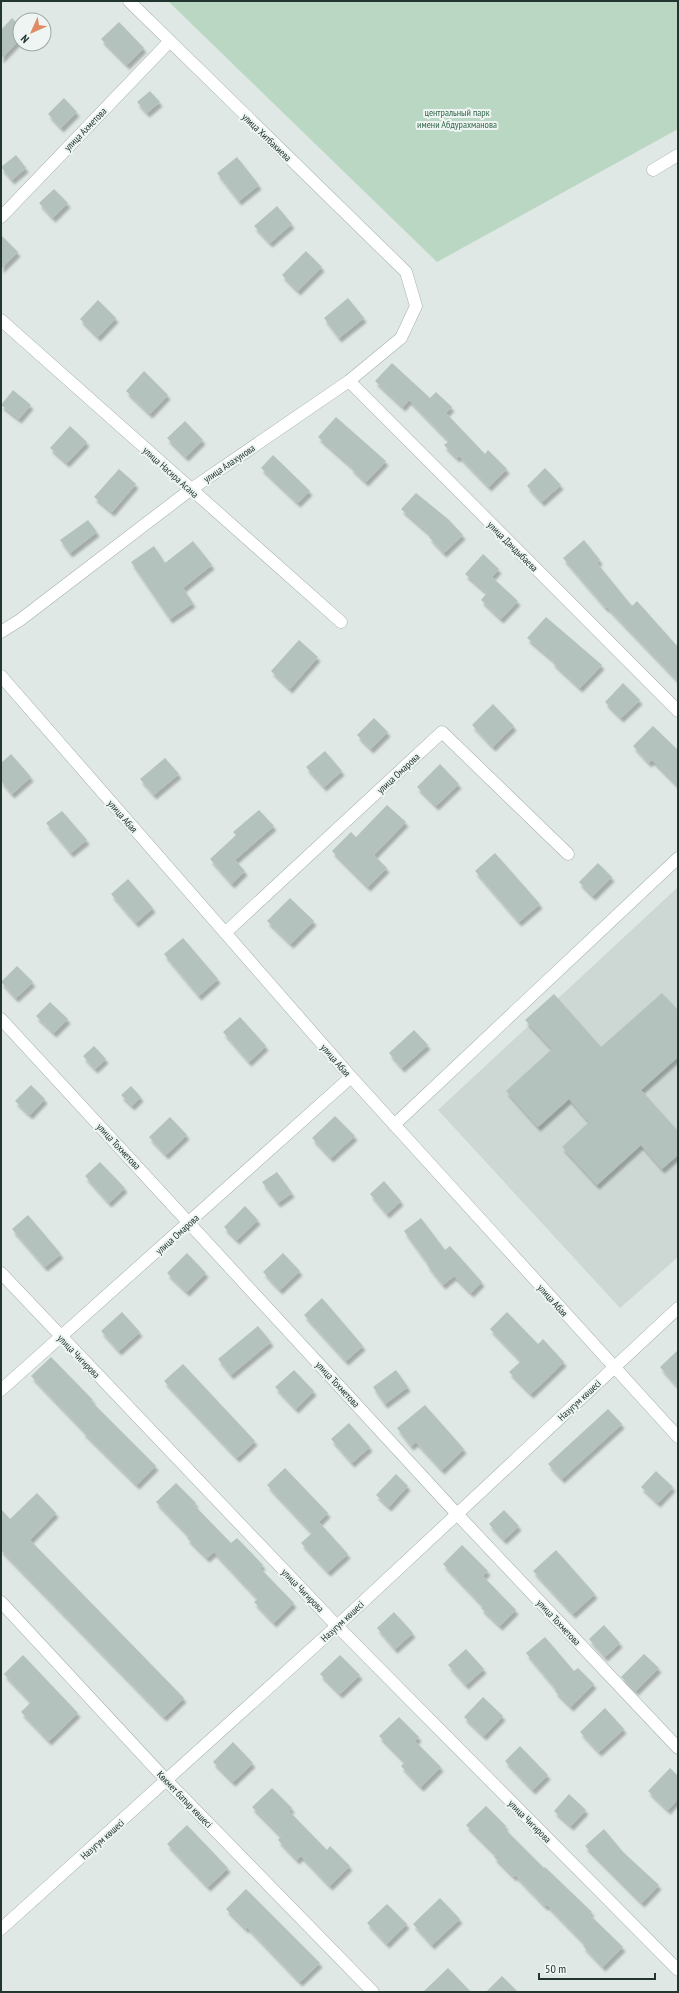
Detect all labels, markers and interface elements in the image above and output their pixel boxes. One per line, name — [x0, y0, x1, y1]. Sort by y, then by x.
north arrow — [12, 12, 52, 52]
text: N — [18, 32, 32, 46]
street label: улица Ахметова — [61, 105, 109, 154]
park label: центральный парк имени Абдурахманова — [417, 106, 497, 131]
street label: улица Хитбакиева — [239, 111, 294, 164]
street label: улица Алахунова — [201, 441, 258, 485]
street label: улица Насира Асана — [140, 444, 201, 501]
street label: улица Дандыбаева — [485, 518, 541, 574]
street label: улица Омарова — [374, 750, 423, 797]
street label: улица Абая — [105, 797, 140, 836]
street label: улица Абая — [318, 1041, 353, 1080]
street label: улица Тохметова — [94, 1120, 143, 1172]
street label: улица Омарова — [153, 1211, 202, 1257]
street label: улица Абая — [535, 1281, 571, 1319]
street label: улица Чигирова — [55, 1332, 103, 1381]
street label: улица Тохметова — [313, 1358, 362, 1410]
street label: Назугум көшесі — [555, 1377, 604, 1424]
street label: улица Чигирова — [279, 1566, 327, 1615]
street label: улица Тохметова — [534, 1596, 583, 1648]
street label: Назугум көшесі — [318, 1598, 367, 1645]
street label: Көкмет батыр көшесі — [154, 1768, 215, 1831]
street label: улица Чигирова — [505, 1797, 554, 1846]
street label: Назугум көшесі — [78, 1816, 127, 1862]
scale bar — [539, 1955, 655, 1981]
text: 50 m — [545, 1961, 566, 1976]

